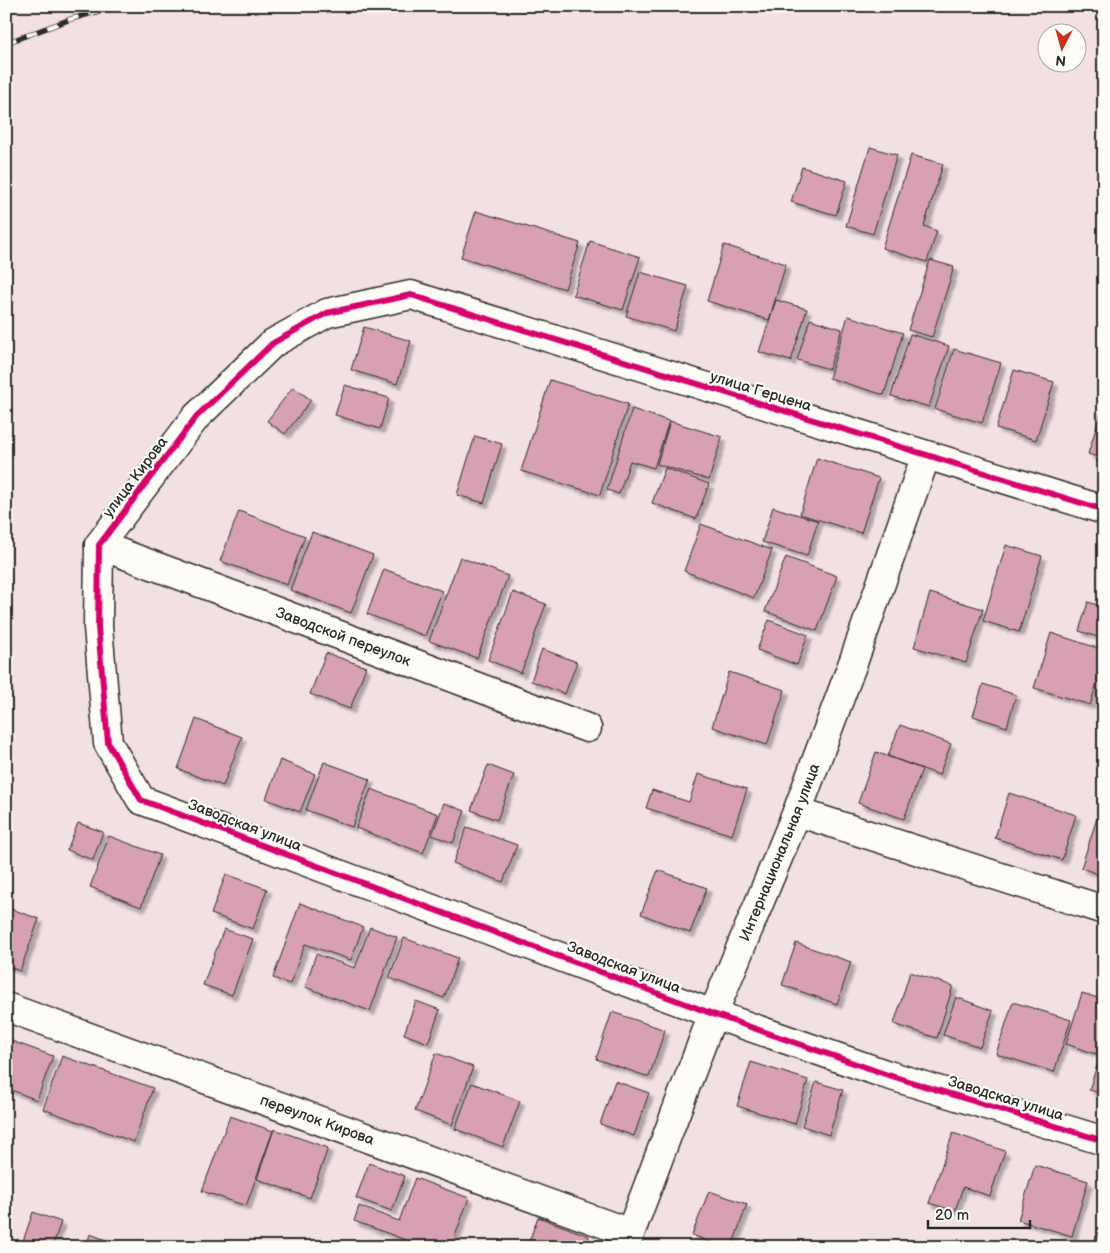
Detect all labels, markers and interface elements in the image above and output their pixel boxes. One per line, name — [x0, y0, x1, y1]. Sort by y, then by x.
north arrow — [1038, 22, 1088, 72]
text: N — [1055, 51, 1067, 69]
street label: улица Герцена — [708, 367, 814, 416]
street label: улица Кирова — [99, 433, 172, 522]
street label: Заводской переулок — [273, 603, 413, 671]
street label: Интернациональная улица — [735, 761, 824, 944]
street label: Заводская улица — [185, 795, 304, 856]
street label: Заводская улица — [564, 937, 683, 998]
street label: Заводская улица — [946, 1072, 1066, 1125]
street label: переулок Кирова — [257, 1091, 377, 1150]
scale bar — [928, 1198, 1030, 1230]
text: 20 m — [935, 1206, 969, 1225]

